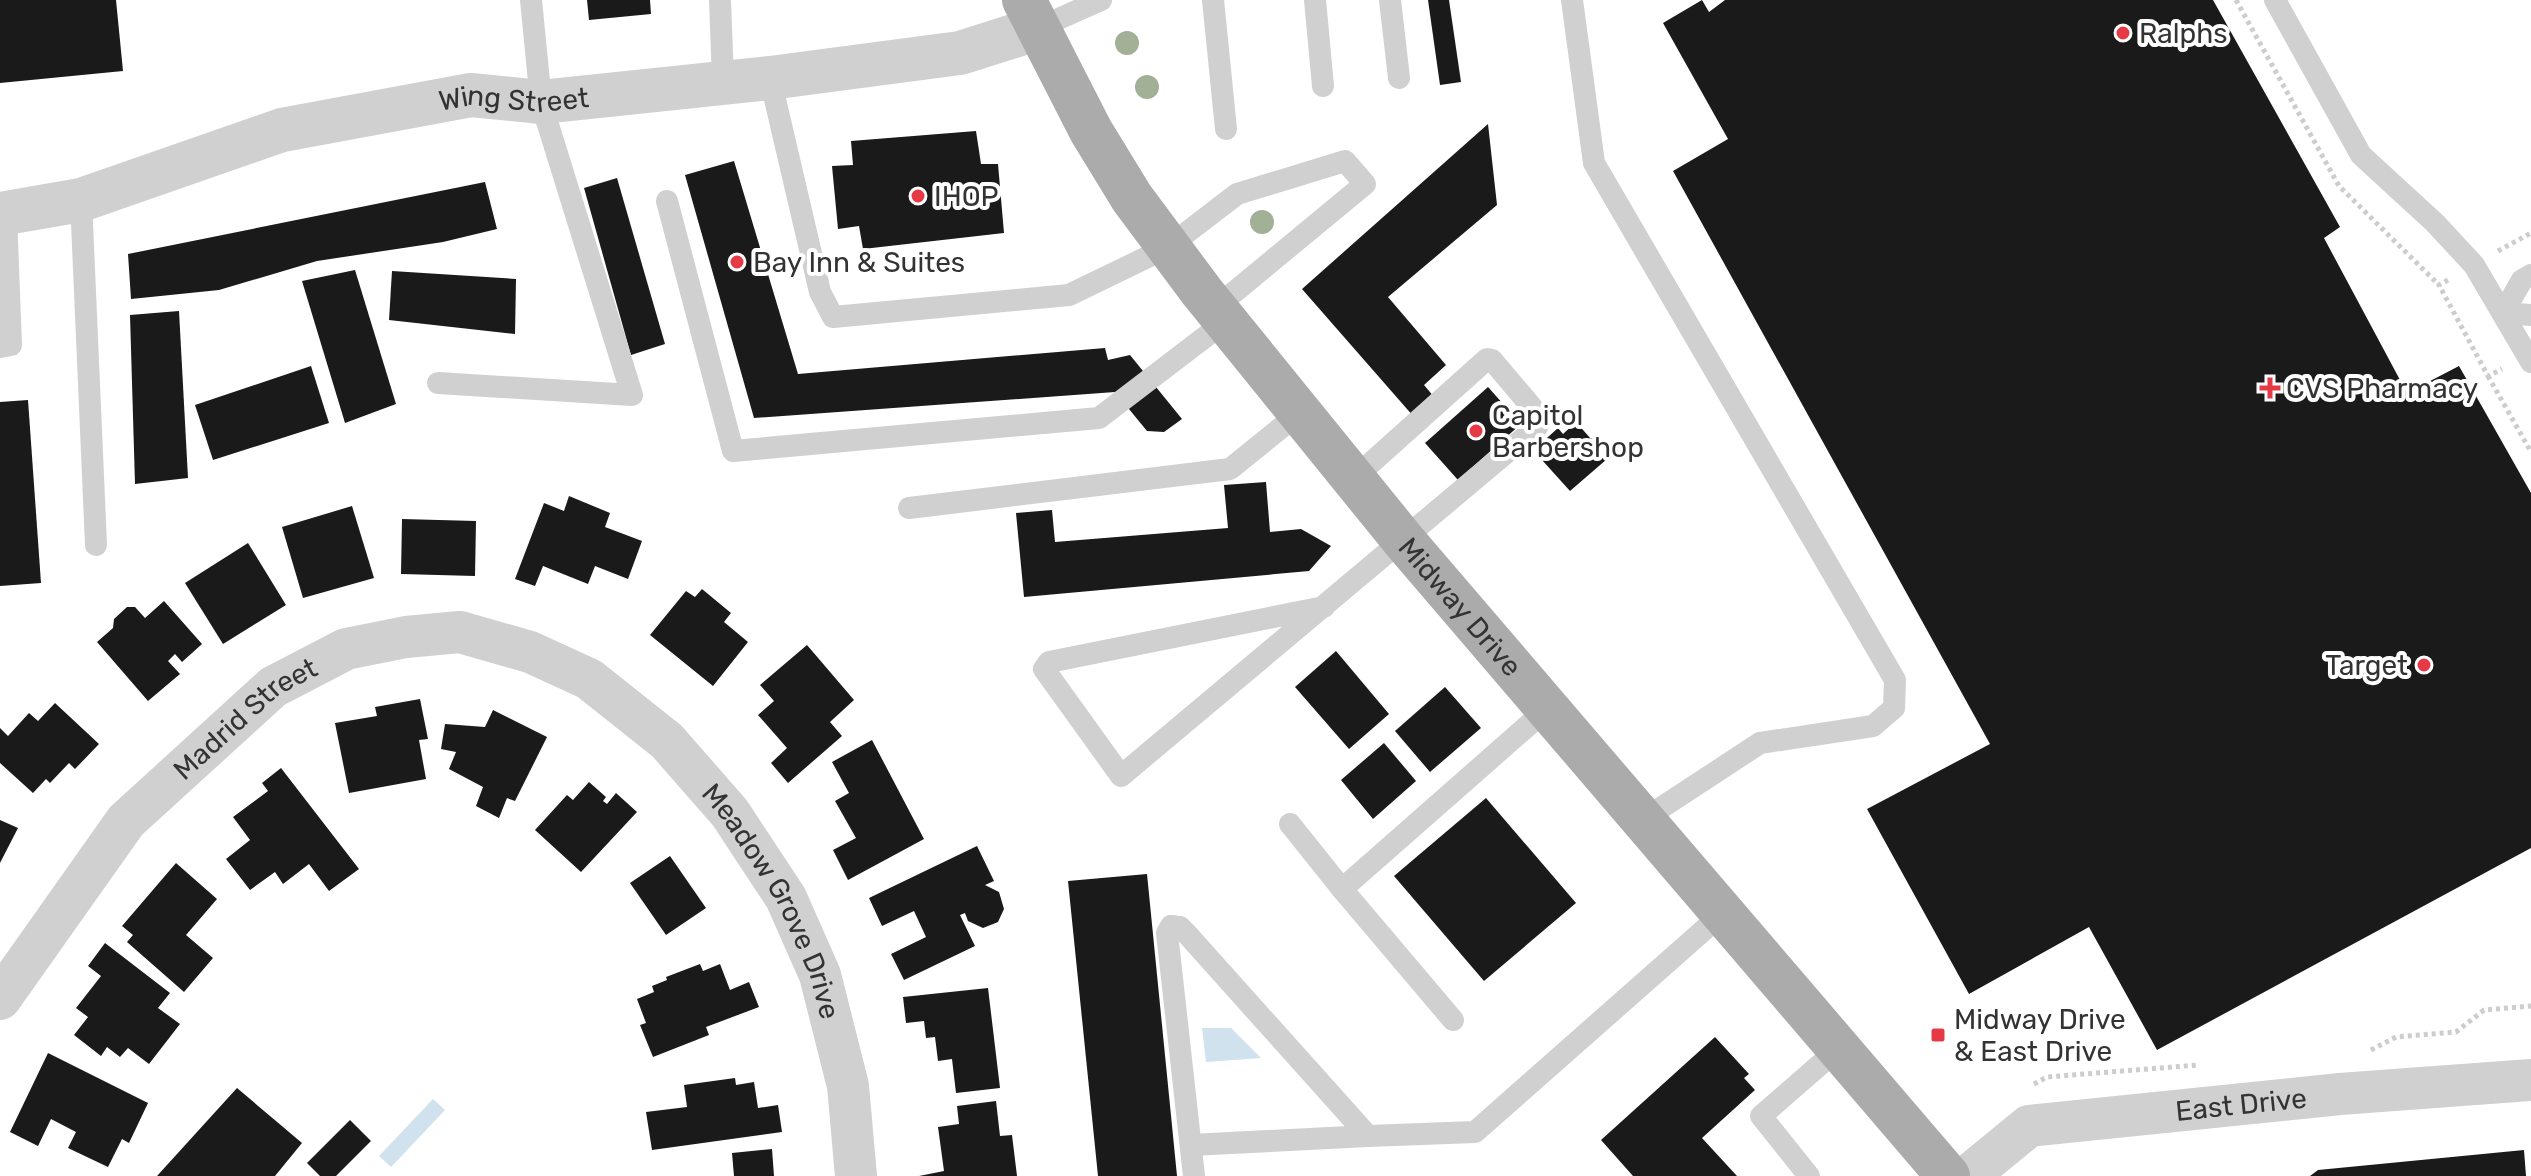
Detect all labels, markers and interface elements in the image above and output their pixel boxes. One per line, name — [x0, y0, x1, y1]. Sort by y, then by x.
place label: Ralphs — [2139, 17, 2228, 50]
marker: Ralphs — [2114, 24, 2132, 42]
street label: Wing Street — [436, 79, 590, 119]
place label: IHOP — [934, 180, 999, 213]
marker: IHOP — [909, 187, 927, 205]
place label: Bay Inn & Suites — [753, 246, 965, 279]
marker: Bay Inn & Suites — [728, 253, 746, 271]
place label: CVS Pharmacy — [2286, 372, 2478, 405]
marker: CVS Pharmacy — [2261, 379, 2279, 397]
place label: Capitol Barbershop — [1492, 399, 1644, 464]
marker: Capitol Barbershop — [1467, 422, 1485, 440]
street label: Midway Drive — [1391, 531, 1528, 683]
place label: Target — [2325, 649, 2408, 682]
street label: Madrid Street — [167, 651, 323, 787]
marker: Target — [2415, 656, 2433, 674]
street label: Meadow Grove Drive — [695, 777, 846, 1022]
place label: Midway Drive & East Drive — [1954, 1003, 2126, 1068]
marker: Midway Drive & East Drive — [1929, 1026, 1947, 1044]
street label: East Drive — [2174, 1082, 2308, 1128]

